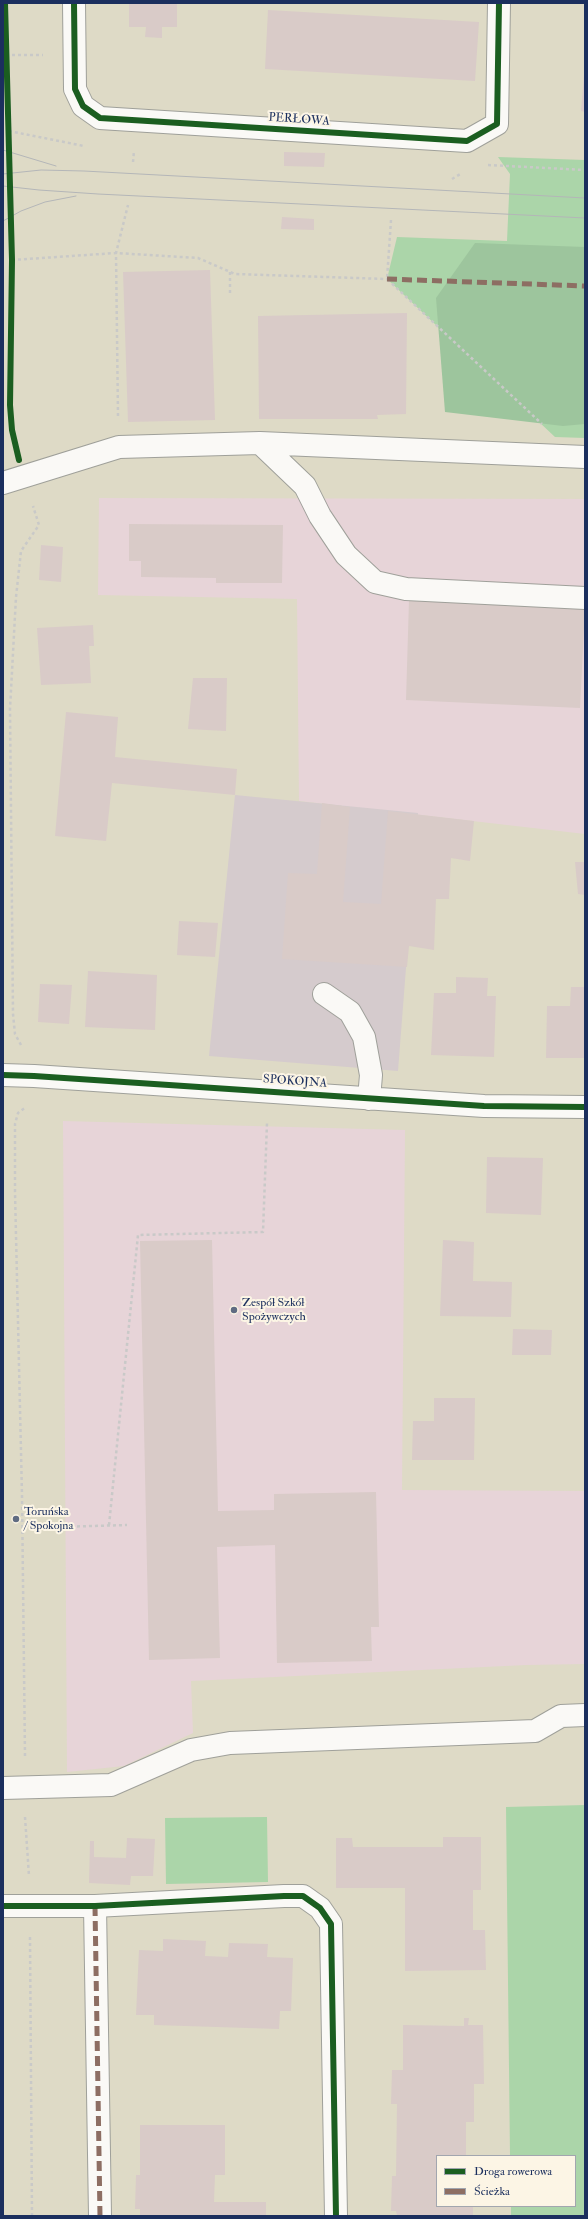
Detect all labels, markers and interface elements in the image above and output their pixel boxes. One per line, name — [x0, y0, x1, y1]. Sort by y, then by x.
street label: PERŁOWA — [268, 111, 330, 129]
street label: SPOKOJNA — [263, 1073, 327, 1091]
place label: Zespół Szkół Spożywczych — [242, 1296, 306, 1324]
marker: Zespół Szkół Spożywczych — [229, 1305, 239, 1315]
place label: Toruńska / Spokojna — [24, 1505, 73, 1533]
marker: Toruńska / Spokojna — [11, 1514, 21, 1524]
legend — [436, 2155, 576, 2207]
text: Droga rowerowa — [474, 2164, 552, 2179]
text: Ścieżka — [474, 2184, 510, 2199]

